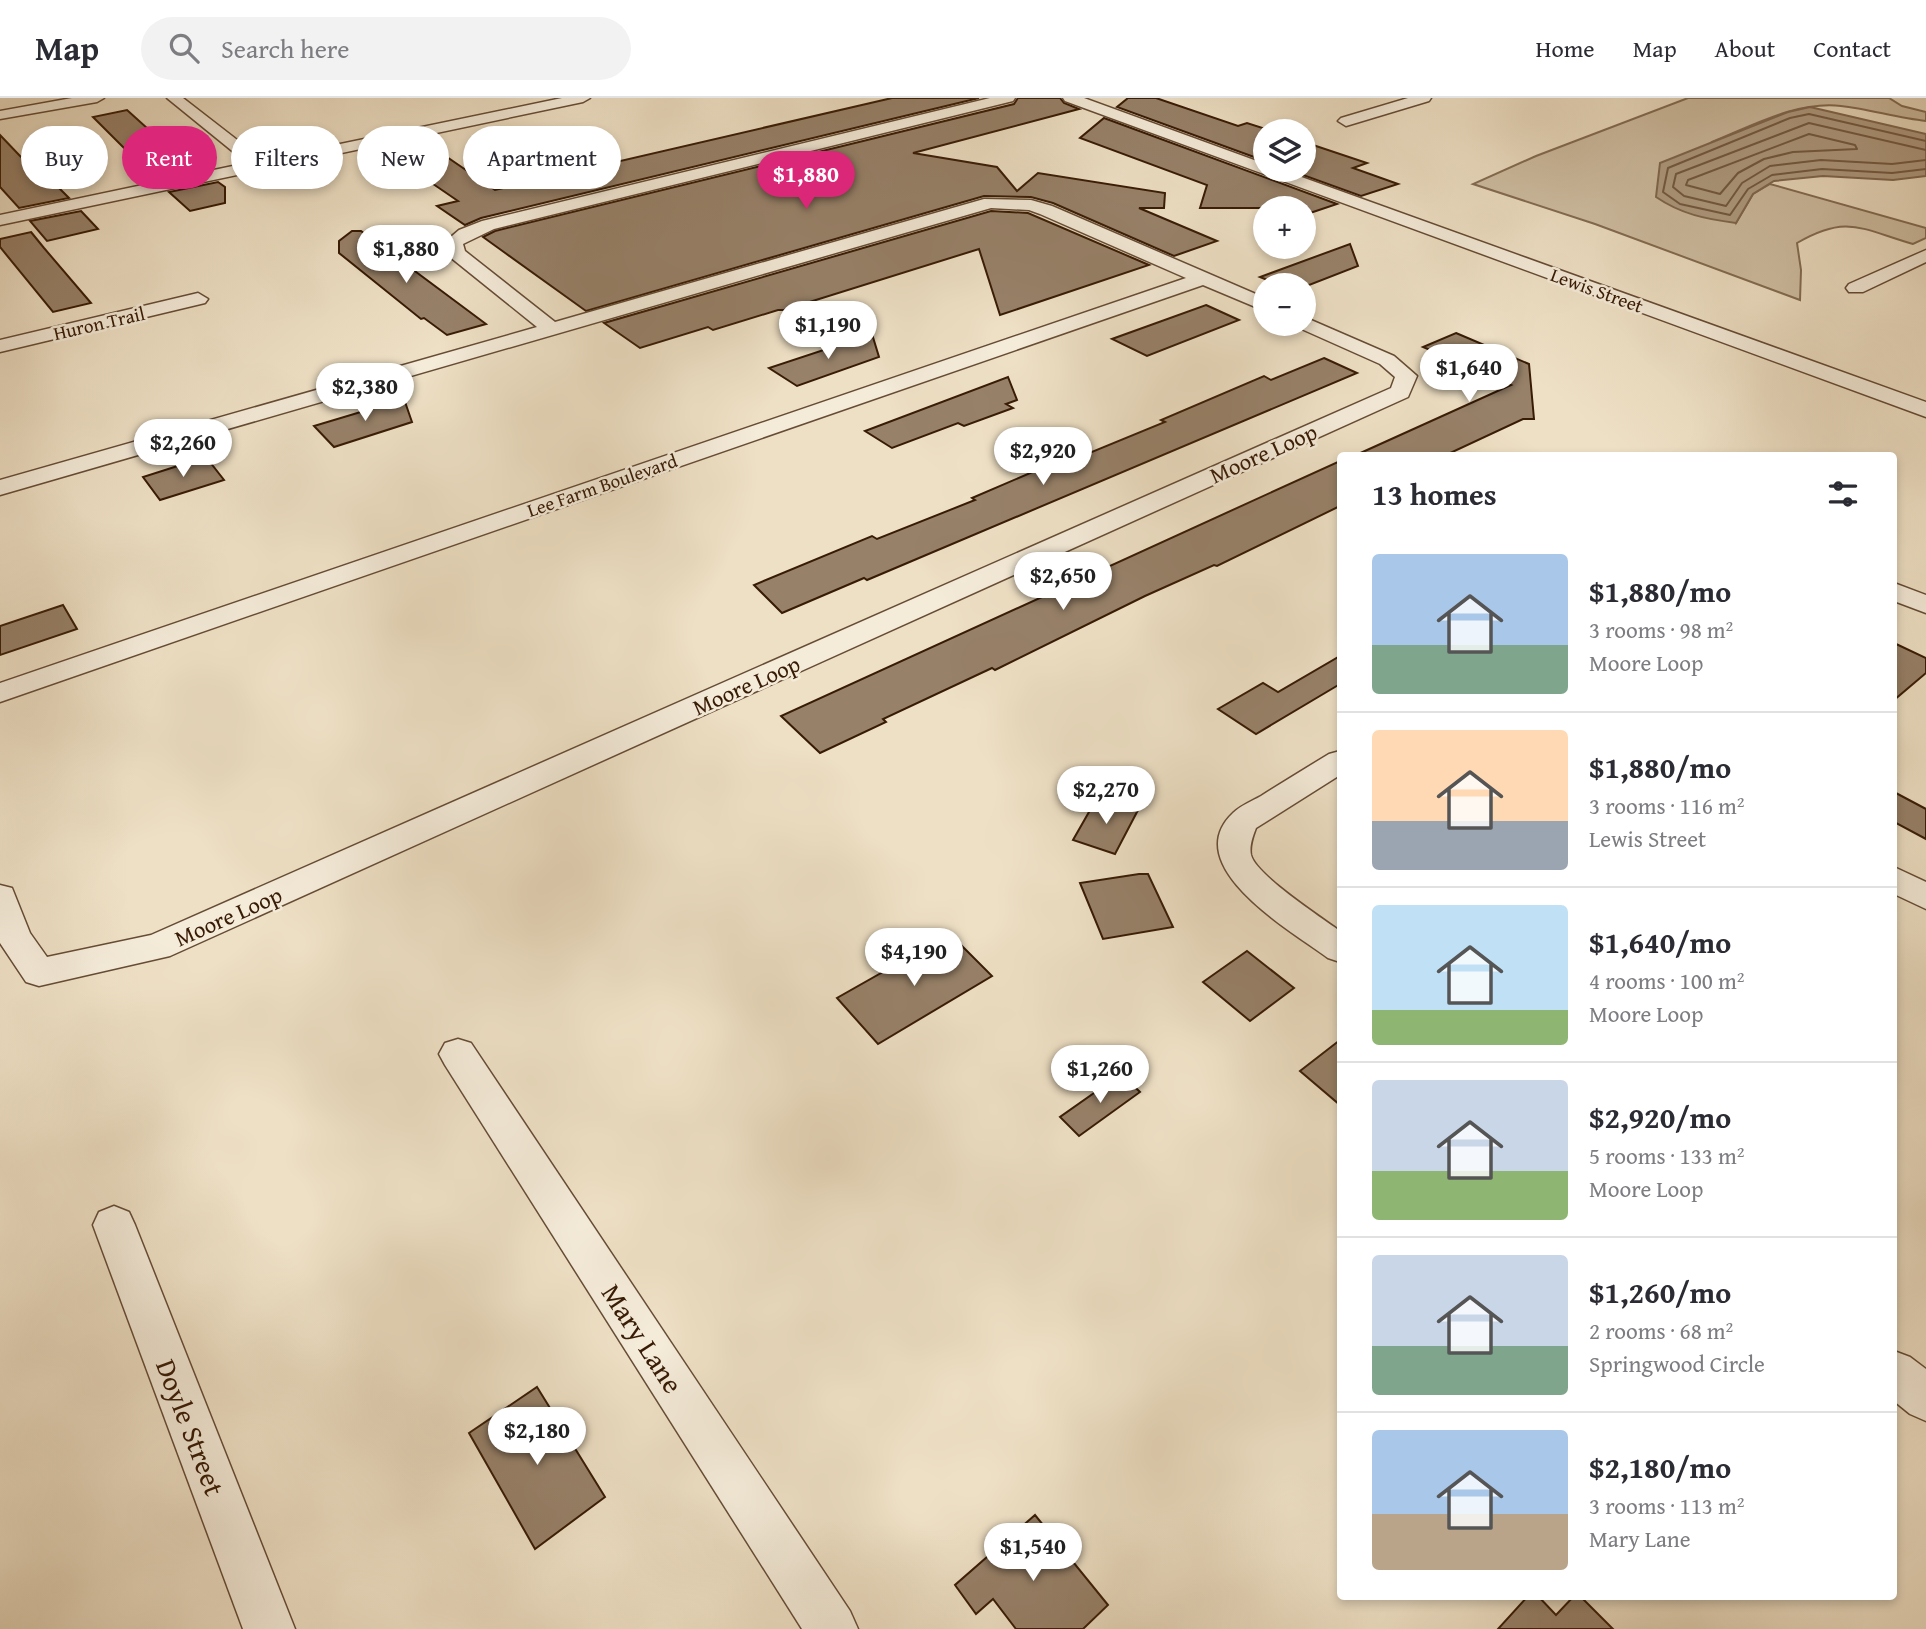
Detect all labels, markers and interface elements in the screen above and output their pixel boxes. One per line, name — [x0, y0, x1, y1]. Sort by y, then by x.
search box — [141, 17, 631, 80]
text: Map — [35, 24, 99, 72]
icon: search — [165, 29, 203, 67]
text: Search here — [221, 29, 349, 68]
text: Home — [1536, 31, 1595, 66]
text: Map — [1633, 31, 1677, 66]
text: About — [1715, 31, 1775, 66]
text: Contact — [1813, 31, 1891, 66]
map controls — [1253, 119, 1316, 336]
button: layers — [1253, 119, 1316, 182]
chip: Buy — [21, 126, 108, 189]
chip: Rent — [122, 126, 217, 189]
chip: Filters — [231, 126, 343, 189]
chip: New — [357, 126, 449, 189]
chip: Apartment — [463, 126, 621, 189]
pin: $1,880 — [749, 152, 863, 211]
text: $1,880 — [773, 157, 839, 190]
button: + — [1253, 196, 1316, 259]
pin: $1,880 — [349, 226, 463, 285]
text: $1,880 — [373, 231, 439, 264]
street label: Lewis Street — [1547, 260, 1648, 320]
button: − — [1253, 273, 1316, 336]
street label: Huron Trail — [51, 299, 147, 347]
pin: $1,190 — [771, 302, 885, 361]
text: $1,190 — [795, 307, 861, 340]
pin: $1,640 — [1412, 344, 1526, 404]
text: $1,640 — [1436, 350, 1502, 383]
pin: $2,380 — [308, 364, 422, 423]
text: $2,380 — [332, 369, 398, 402]
street label: Moore Loop — [1204, 415, 1322, 491]
pin: $2,260 — [126, 420, 240, 479]
text: $2,260 — [150, 425, 216, 458]
pin: $2,920 — [986, 428, 1100, 487]
text: $2,920 — [1010, 433, 1076, 466]
street label: Lee Farm Boulevard — [523, 446, 682, 524]
text: 13 homes — [1372, 472, 1497, 516]
icon: filters — [1824, 475, 1862, 513]
pin: $2,650 — [1006, 552, 1120, 612]
text: $2,650 — [1030, 558, 1096, 591]
text: $1,880/mo — [1589, 569, 1731, 613]
icon: home — [1428, 582, 1512, 666]
text: 3 rooms · 98 m² — [1589, 613, 1733, 646]
text: Moore Loop — [1589, 646, 1703, 679]
street label: Moore Loop — [687, 647, 805, 723]
text: $1,880/mo — [1589, 745, 1731, 789]
icon: home — [1428, 758, 1512, 842]
pin: $2,270 — [1049, 766, 1163, 826]
text: $2,270 — [1073, 772, 1139, 805]
text: 3 rooms · 116 m² — [1589, 789, 1744, 822]
text: Lewis Street — [1589, 822, 1706, 855]
street label: Moore Loop — [169, 878, 287, 954]
text: $1,640/mo — [1589, 920, 1731, 964]
pin: $4,190 — [857, 928, 971, 988]
icon: home — [1428, 933, 1512, 1017]
text: $4,190 — [881, 934, 947, 967]
text: 4 rooms · 100 m² — [1589, 964, 1744, 997]
text: Moore Loop — [1589, 997, 1703, 1030]
pin: $1,260 — [1043, 1046, 1157, 1105]
text: $1,260 — [1067, 1051, 1133, 1084]
text: $2,920/mo — [1589, 1095, 1731, 1139]
icon: home — [1428, 1108, 1512, 1192]
text: 5 rooms · 133 m² — [1589, 1139, 1744, 1172]
text: Moore Loop — [1589, 1172, 1703, 1205]
text: $1,260/mo — [1589, 1270, 1731, 1314]
street label: Mary Lane — [592, 1275, 694, 1401]
icon: home — [1428, 1283, 1512, 1367]
text: 2 rooms · 68 m² — [1589, 1314, 1733, 1347]
text: Springwood Circle — [1589, 1347, 1765, 1380]
street label: Doyle Street — [146, 1353, 236, 1501]
pin: $2,180 — [480, 1408, 594, 1467]
text: $2,180 — [504, 1413, 570, 1446]
text: $2,180/mo — [1589, 1445, 1731, 1489]
icon: home — [1428, 1458, 1512, 1542]
text: 3 rooms · 113 m² — [1589, 1489, 1744, 1522]
text: Mary Lane — [1589, 1522, 1691, 1555]
pin: $1,540 — [976, 1524, 1090, 1583]
text: $1,540 — [1000, 1529, 1066, 1562]

